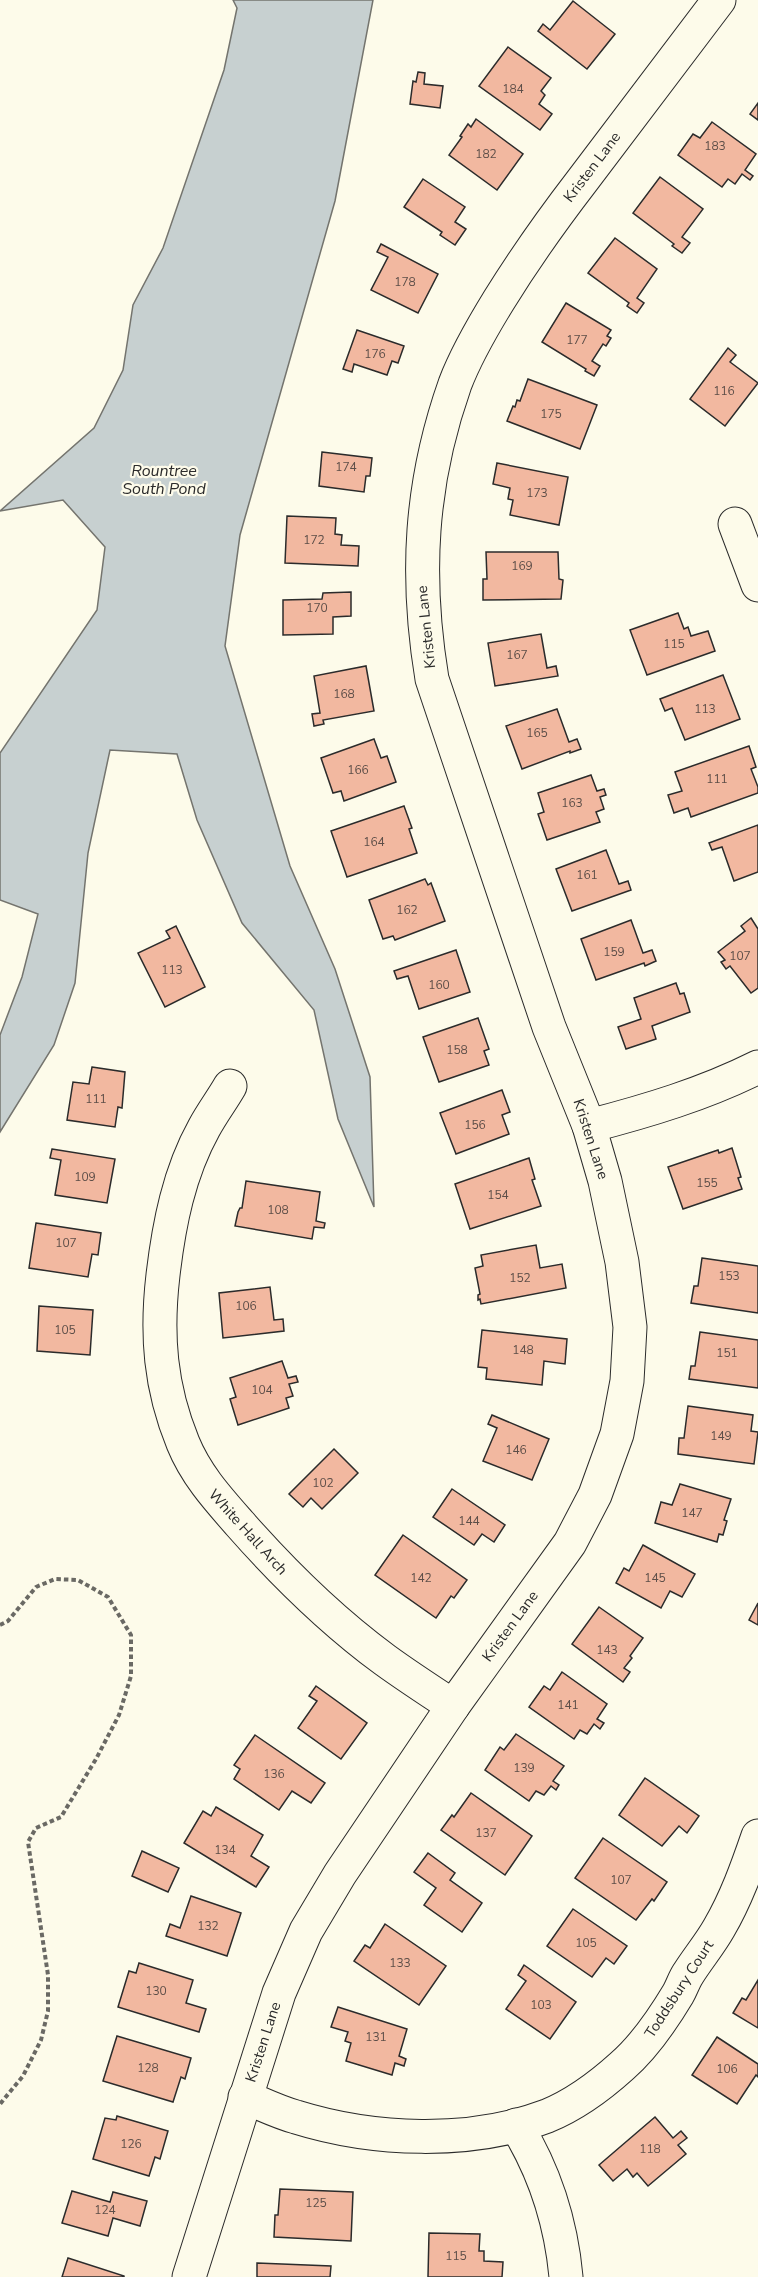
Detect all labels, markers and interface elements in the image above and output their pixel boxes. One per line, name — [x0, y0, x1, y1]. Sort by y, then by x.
house number: 184 — [502, 81, 524, 97]
street label: Kristen Lane — [559, 128, 625, 206]
house number: 183 — [704, 138, 726, 154]
house number: 182 — [475, 146, 497, 162]
house number: 178 — [394, 274, 416, 290]
house number: 177 — [566, 332, 588, 348]
house number: 176 — [364, 346, 386, 362]
house number: 116 — [713, 383, 735, 399]
house number: 175 — [540, 406, 562, 422]
house number: 174 — [335, 459, 357, 475]
water label: Rountree South Pond — [122, 460, 206, 500]
house number: 173 — [526, 485, 548, 501]
house number: 172 — [303, 532, 325, 548]
house number: 169 — [511, 558, 533, 574]
street label: Kristen Lane — [412, 584, 440, 670]
house number: 170 — [306, 600, 328, 616]
house number: 115 — [663, 636, 685, 652]
house number: 167 — [506, 647, 528, 663]
house number: 168 — [333, 686, 355, 702]
house number: 113 — [694, 701, 716, 717]
house number: 165 — [526, 725, 548, 741]
house number: 166 — [347, 762, 369, 778]
house number: 111 — [706, 771, 728, 787]
house number: 163 — [561, 795, 583, 811]
house number: 164 — [363, 834, 385, 850]
house number: 161 — [576, 867, 598, 883]
house number: 162 — [396, 902, 418, 918]
house number: 159 — [603, 944, 625, 960]
house number: 107 — [729, 948, 751, 964]
house number: 113 — [161, 962, 183, 978]
house number: 160 — [428, 977, 450, 993]
house number: 158 — [446, 1042, 468, 1058]
house number: 111 — [85, 1091, 107, 1107]
street label: Kristen Lane — [569, 1096, 613, 1182]
house number: 156 — [464, 1117, 486, 1133]
house number: 109 — [74, 1169, 96, 1185]
house number: 155 — [696, 1175, 718, 1191]
house number: 154 — [487, 1187, 509, 1203]
house number: 108 — [267, 1202, 289, 1218]
house number: 107 — [55, 1235, 77, 1251]
house number: 153 — [718, 1268, 740, 1284]
house number: 152 — [509, 1270, 531, 1286]
house number: 106 — [235, 1298, 257, 1314]
house number: 105 — [54, 1322, 76, 1338]
house number: 148 — [512, 1342, 534, 1358]
house number: 151 — [716, 1345, 738, 1361]
house number: 104 — [251, 1382, 273, 1398]
house number: 149 — [710, 1428, 732, 1444]
house number: 146 — [505, 1442, 527, 1458]
house number: 102 — [312, 1475, 334, 1491]
street label: White Hall Arch — [204, 1485, 292, 1579]
house number: 147 — [681, 1505, 703, 1521]
house number: 144 — [458, 1513, 480, 1529]
house number: 142 — [410, 1570, 432, 1586]
house number: 145 — [644, 1570, 666, 1586]
street label: Kristen Lane — [477, 1586, 543, 1666]
house number: 143 — [596, 1642, 618, 1658]
house number: 141 — [557, 1697, 579, 1713]
house number: 139 — [513, 1760, 535, 1776]
house number: 136 — [263, 1766, 285, 1782]
house number: 137 — [475, 1825, 497, 1841]
house number: 134 — [214, 1842, 236, 1858]
house number: 107 — [610, 1872, 632, 1888]
house number: 132 — [197, 1918, 219, 1934]
house number: 105 — [575, 1935, 597, 1951]
street label: Toddsbury Court — [640, 1936, 719, 2042]
house number: 133 — [389, 1955, 411, 1971]
house number: 130 — [145, 1983, 167, 1999]
house number: 103 — [530, 1997, 552, 2013]
street label: Kristen Lane — [241, 1999, 285, 2085]
house number: 131 — [365, 2029, 387, 2045]
house number: 128 — [137, 2060, 159, 2076]
house number: 106 — [716, 2061, 738, 2077]
house number: 126 — [120, 2136, 142, 2152]
house number: 118 — [639, 2141, 661, 2157]
house number: 125 — [305, 2195, 327, 2211]
house number: 124 — [94, 2202, 116, 2218]
house number: 115 — [445, 2248, 467, 2264]

